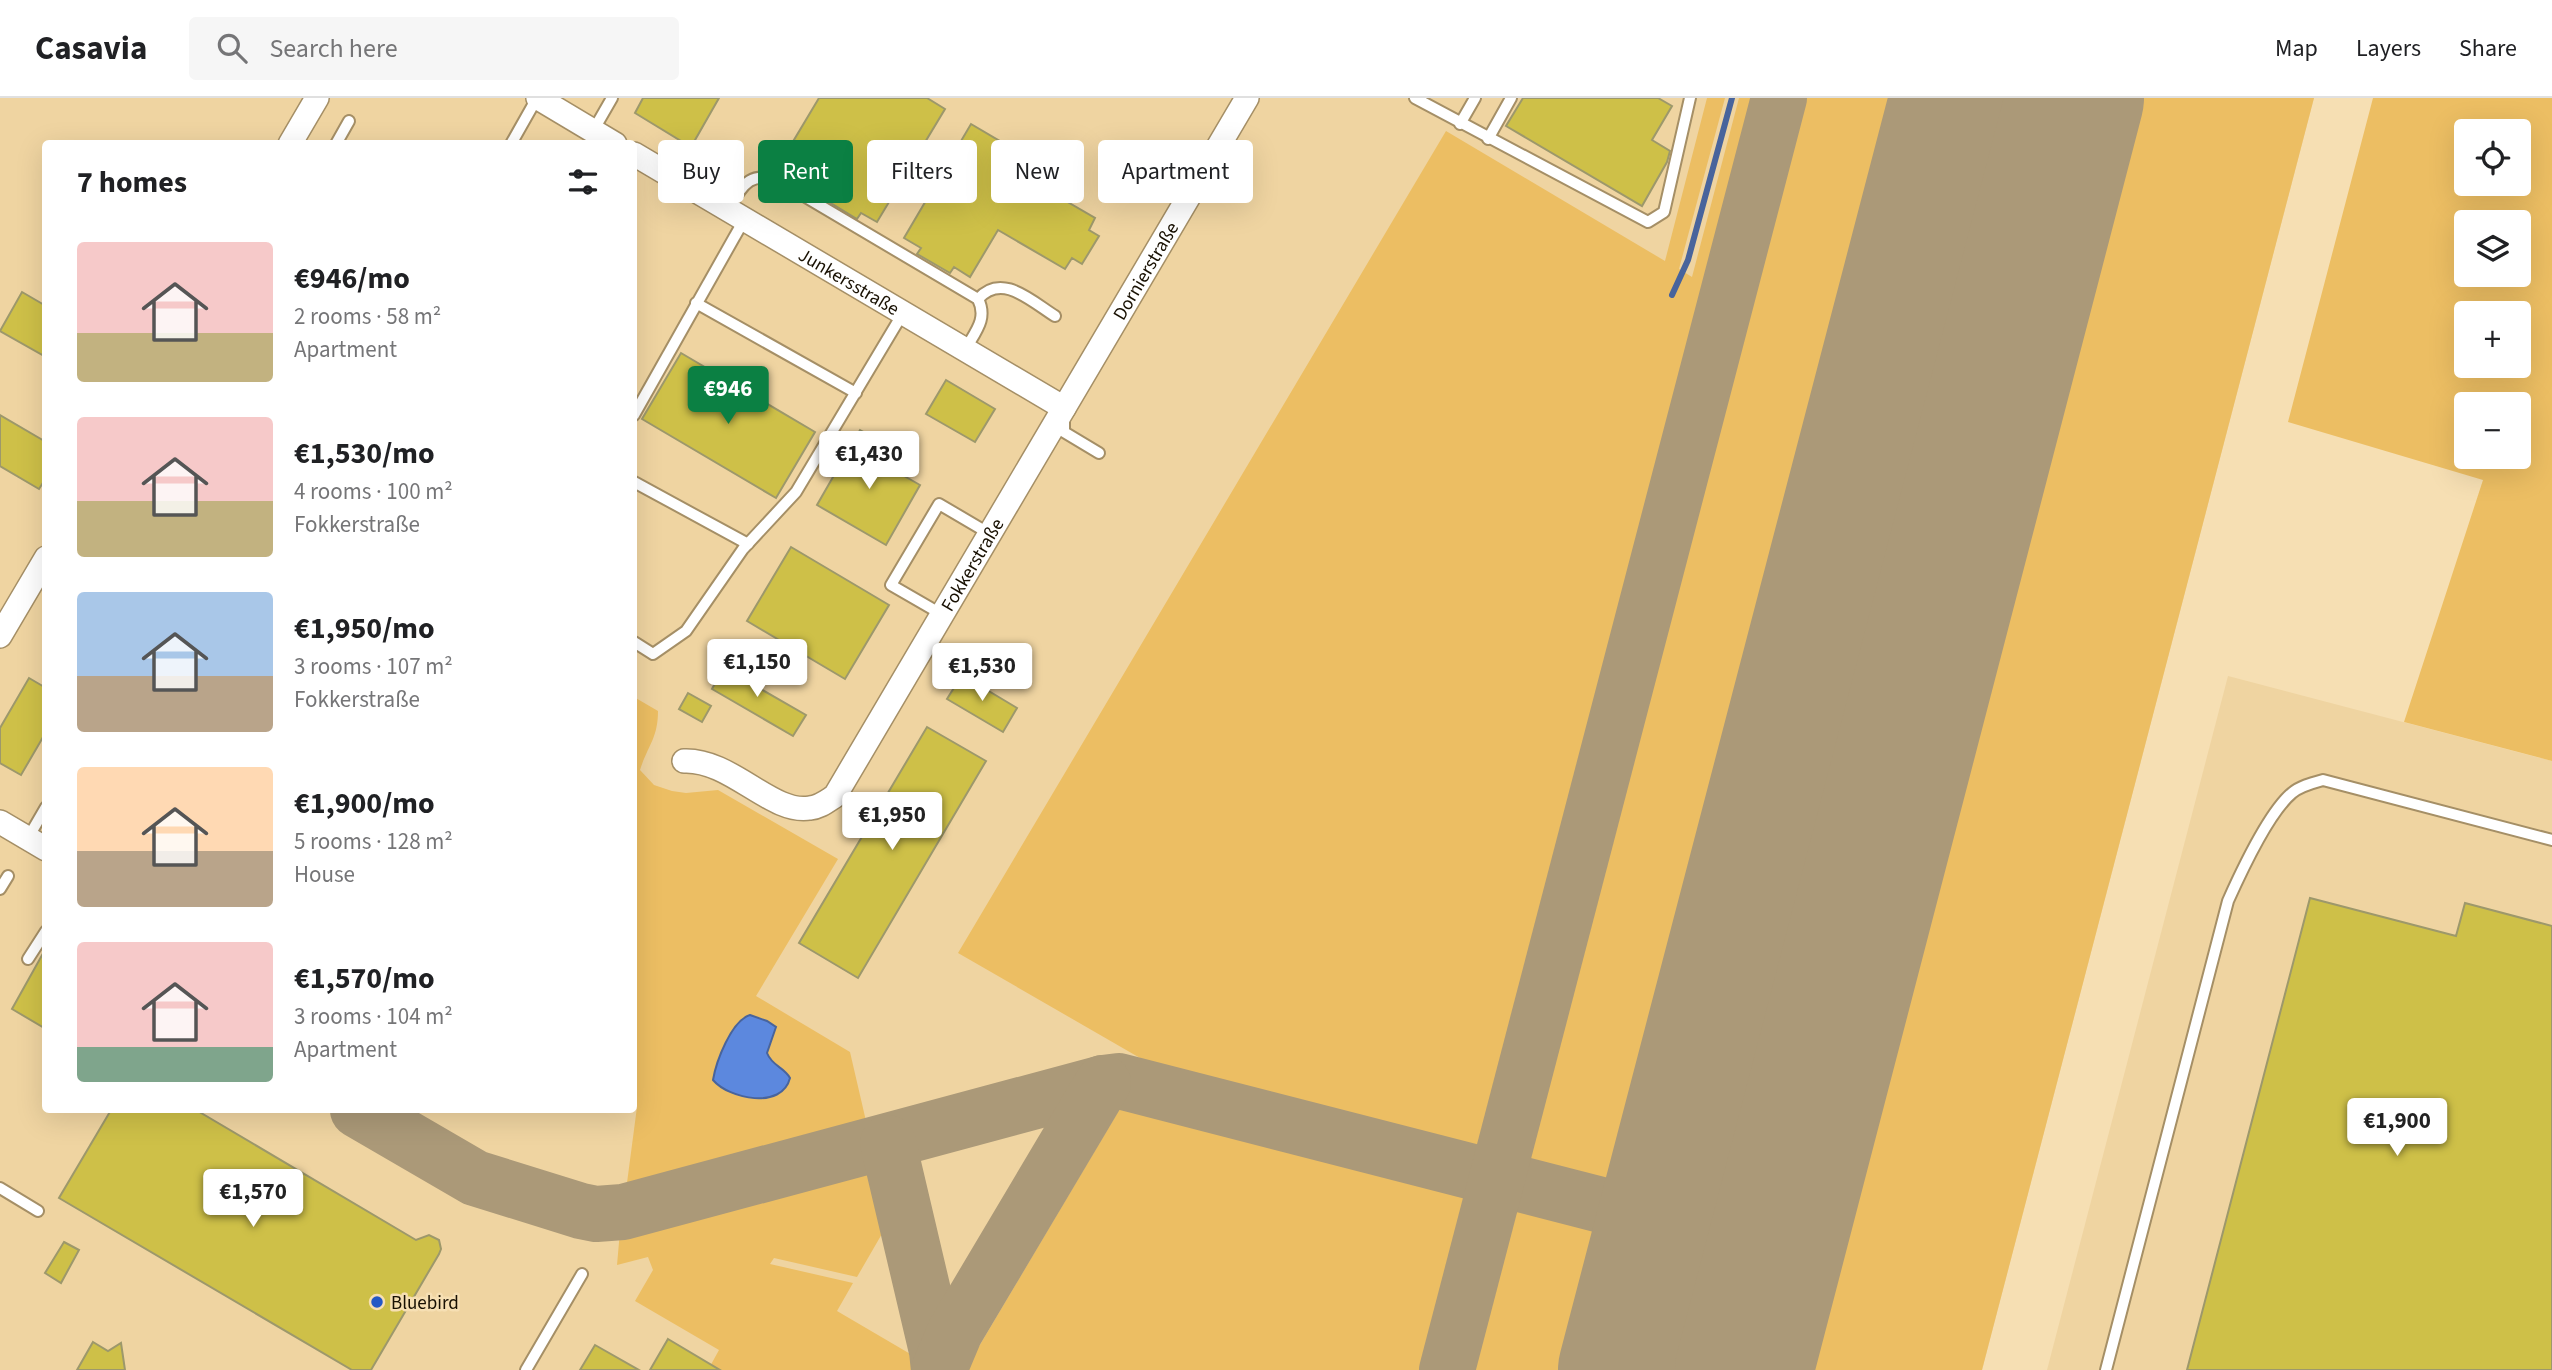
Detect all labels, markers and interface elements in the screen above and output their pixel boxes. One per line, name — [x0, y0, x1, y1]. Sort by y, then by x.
search box — [189, 17, 679, 80]
text: Casavia — [35, 25, 147, 72]
icon: search — [213, 29, 251, 67]
text: Search here — [269, 30, 398, 67]
text: Map — [2275, 31, 2318, 66]
text: Layers — [2356, 31, 2421, 66]
text: Share — [2459, 31, 2517, 66]
map controls — [2454, 119, 2531, 469]
button: locate — [2454, 119, 2531, 196]
chip: Buy — [658, 140, 744, 203]
chip: Rent — [758, 140, 853, 203]
chip: Filters — [867, 140, 977, 203]
chip: New — [991, 140, 1084, 203]
chip: Apartment — [1098, 140, 1253, 203]
text: 7 homes — [77, 161, 187, 204]
icon: filters — [564, 163, 602, 201]
button: layers — [2454, 210, 2531, 287]
street label: Dornierstraße — [1107, 217, 1186, 326]
street label: Junkersstraße — [793, 242, 904, 323]
text: €946/mo — [294, 257, 410, 300]
icon: home — [133, 270, 217, 354]
text: 2 rooms · 58 m² — [294, 300, 441, 333]
button: + — [2454, 301, 2531, 378]
text: Apartment — [294, 333, 397, 366]
pin: €946 — [687, 366, 769, 426]
text: €946 — [704, 372, 752, 405]
button: − — [2454, 392, 2531, 469]
text: €1,530/mo — [294, 432, 435, 475]
pin: €1,430 — [812, 432, 926, 491]
text: €1,430 — [835, 437, 903, 470]
icon: home — [133, 445, 217, 529]
text: 4 rooms · 100 m² — [294, 475, 453, 508]
text: Fokkerstraße — [294, 508, 420, 541]
street label: Fokkerstraße — [935, 513, 1011, 617]
text: €1,950/mo — [294, 607, 435, 650]
icon: home — [133, 620, 217, 704]
pin: €1,150 — [700, 640, 814, 699]
pin: €1,530 — [925, 644, 1039, 703]
text: €1,150 — [723, 645, 791, 678]
text: €1,530 — [948, 649, 1016, 682]
text: 3 rooms · 107 m² — [294, 650, 453, 683]
text: Fokkerstraße — [294, 683, 420, 716]
text: €1,900/mo — [294, 782, 435, 825]
pin: €1,950 — [835, 792, 949, 852]
icon: home — [133, 795, 217, 879]
text: €1,950 — [858, 798, 926, 831]
text: 5 rooms · 128 m² — [294, 825, 453, 858]
text: House — [294, 858, 355, 891]
text: €1,570/mo — [294, 957, 435, 1000]
icon: home — [133, 970, 217, 1054]
text: 3 rooms · 104 m² — [294, 1000, 453, 1033]
text: Apartment — [294, 1033, 397, 1066]
pin: €1,900 — [2340, 1098, 2454, 1158]
text: €1,900 — [2363, 1104, 2431, 1137]
pin: €1,570 — [196, 1170, 310, 1229]
text: €1,570 — [219, 1175, 287, 1208]
place label: Bluebird — [391, 1290, 459, 1317]
marker: Bluebird — [369, 1294, 385, 1310]

